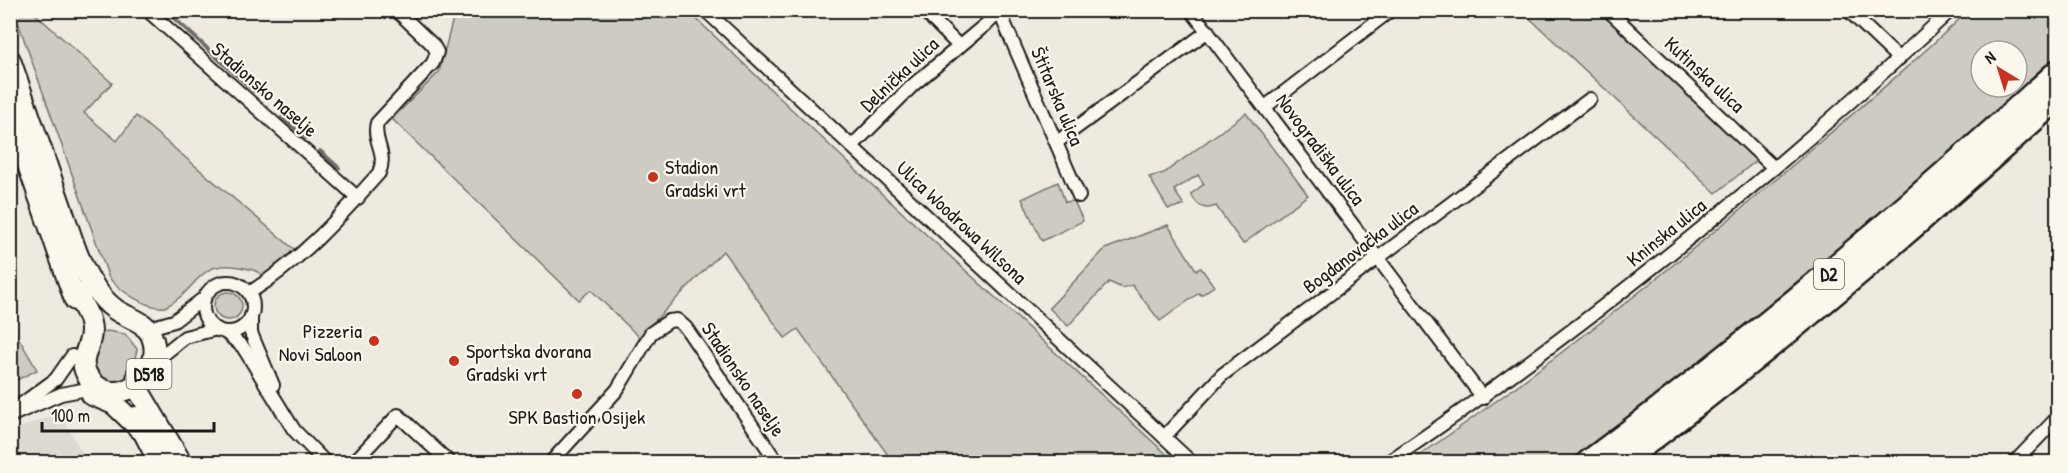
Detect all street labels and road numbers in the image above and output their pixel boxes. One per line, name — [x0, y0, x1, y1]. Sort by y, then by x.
street label: Kutinska ulica — [1659, 30, 1751, 118]
street label: Delnička ulica — [854, 31, 944, 117]
street label: Stadionsko naselje — [206, 35, 324, 143]
street label: Štitarska ulica — [1025, 42, 1091, 150]
street label: Novogradiška ulica — [1270, 88, 1372, 210]
street label: Ulica Woodrowa Wilsona — [891, 154, 1033, 290]
street label: Kninska ulica — [1621, 192, 1711, 272]
street label: Bogdanovačka ulica — [1297, 195, 1423, 299]
road number: D2 — [1814, 259, 1844, 289]
street label: Stadionsko naselje — [696, 317, 792, 441]
road number: D518 — [126, 359, 172, 389]

